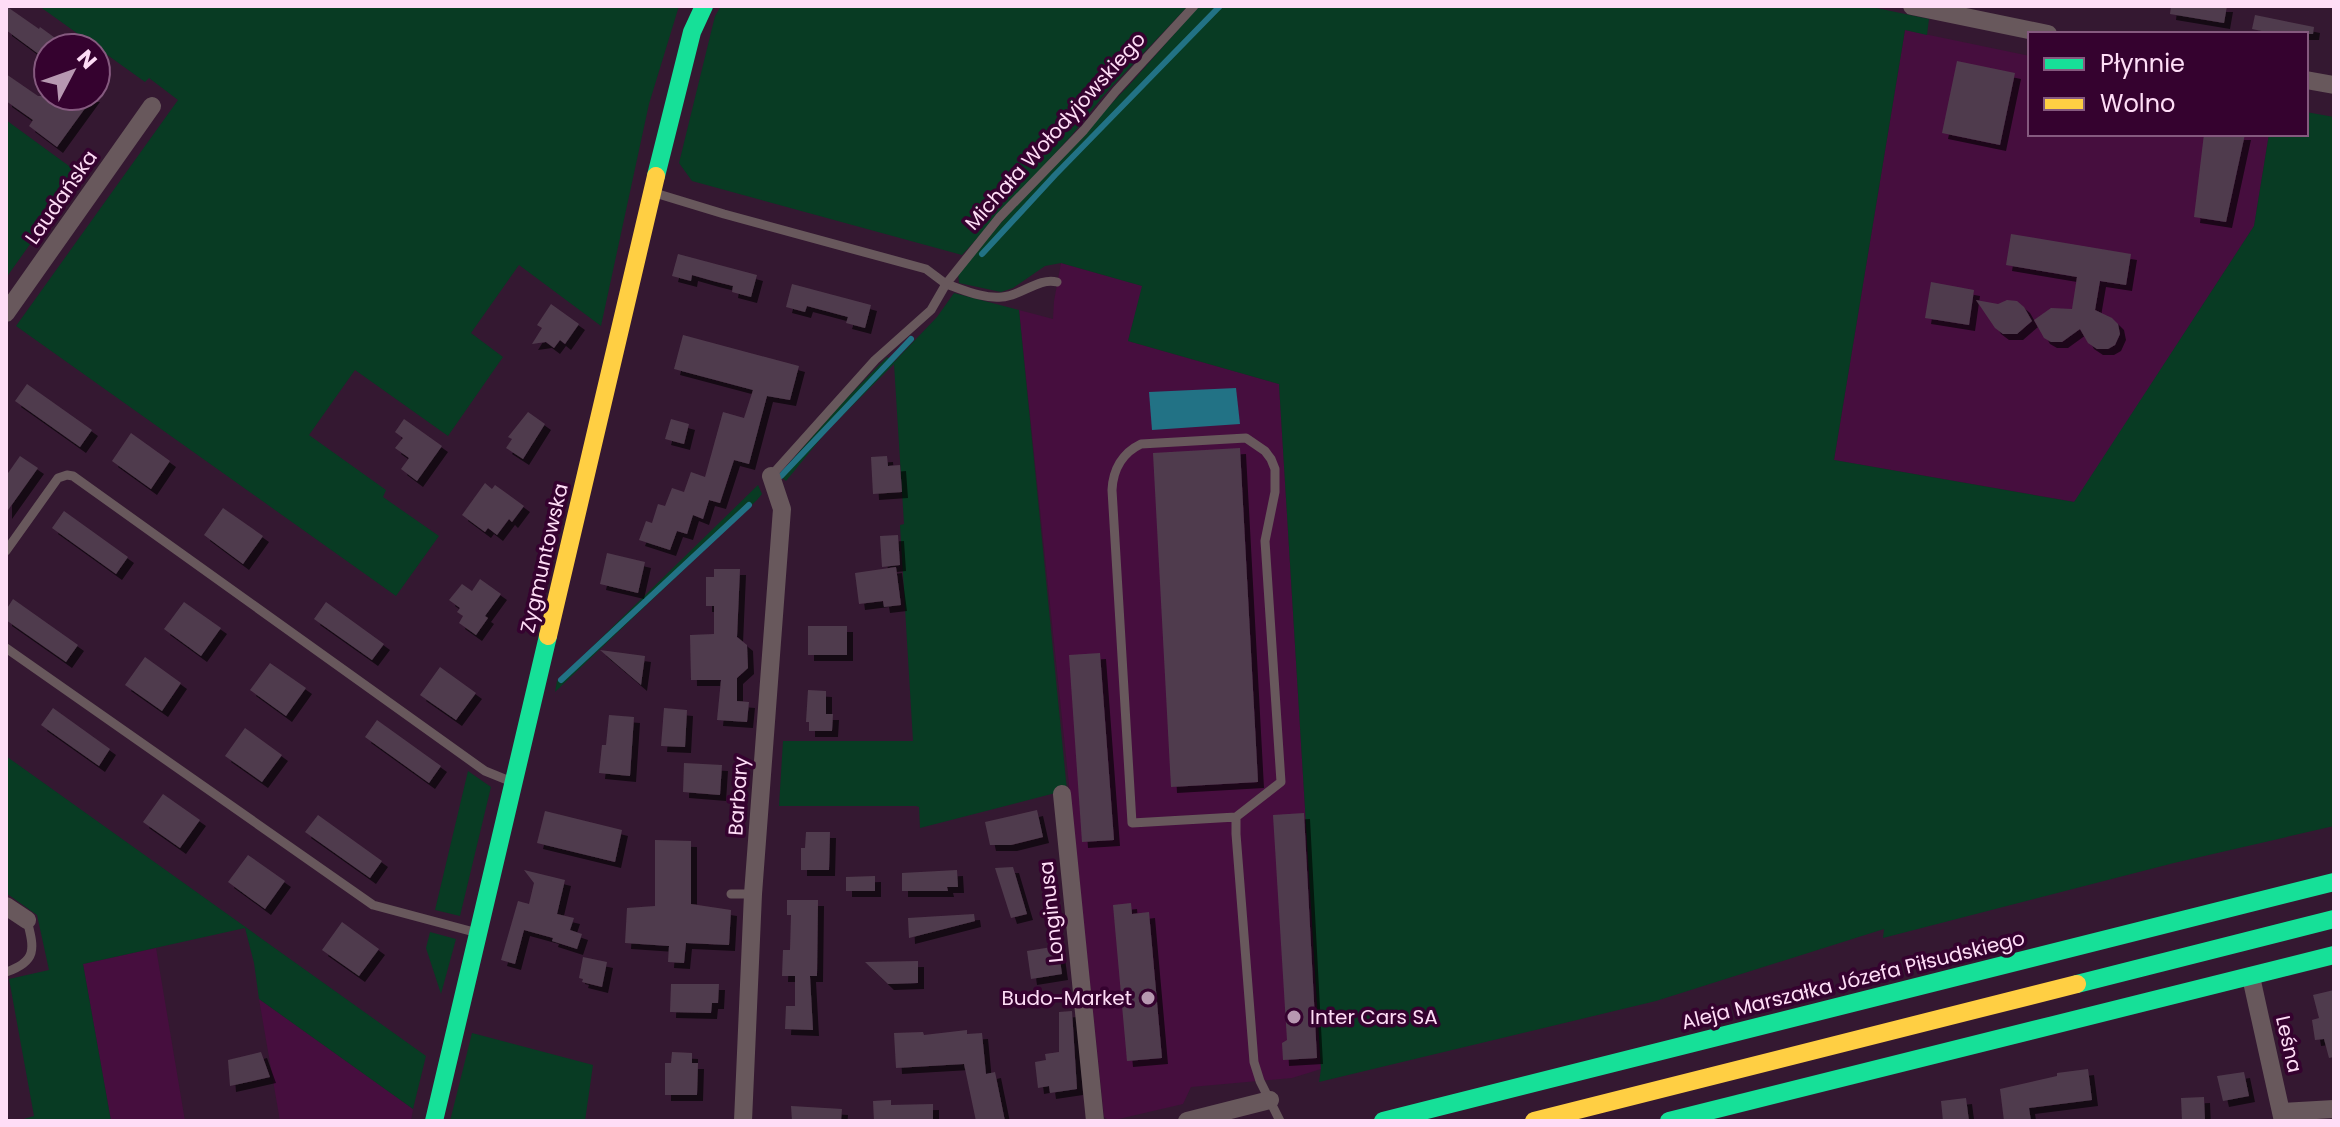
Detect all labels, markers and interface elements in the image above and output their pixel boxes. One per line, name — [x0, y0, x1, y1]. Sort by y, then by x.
street label: Michała Wołodyjowskiego — [958, 26, 1152, 236]
north arrow — [32, 32, 112, 112]
legend — [2028, 32, 2308, 136]
text: N — [70, 43, 104, 76]
text: Płynnie — [2100, 47, 2185, 80]
text: Wolno — [2100, 87, 2175, 120]
street label: Laudańska — [18, 144, 104, 250]
street label: Zygmuntowska — [513, 481, 575, 635]
street label: Barbary — [721, 756, 755, 836]
street label: Longinusa — [1032, 860, 1070, 964]
street label: Aleja Marszałka Józefa Piłsudskiego — [1678, 924, 2028, 1036]
place label: Budo-Market — [1001, 984, 1132, 1012]
marker: Budo-Market — [1139, 989, 1157, 1007]
place label: Inter Cars SA — [1310, 1003, 1438, 1031]
marker: Inter Cars SA — [1285, 1008, 1303, 1026]
street label: Leśna — [2269, 1013, 2309, 1075]

